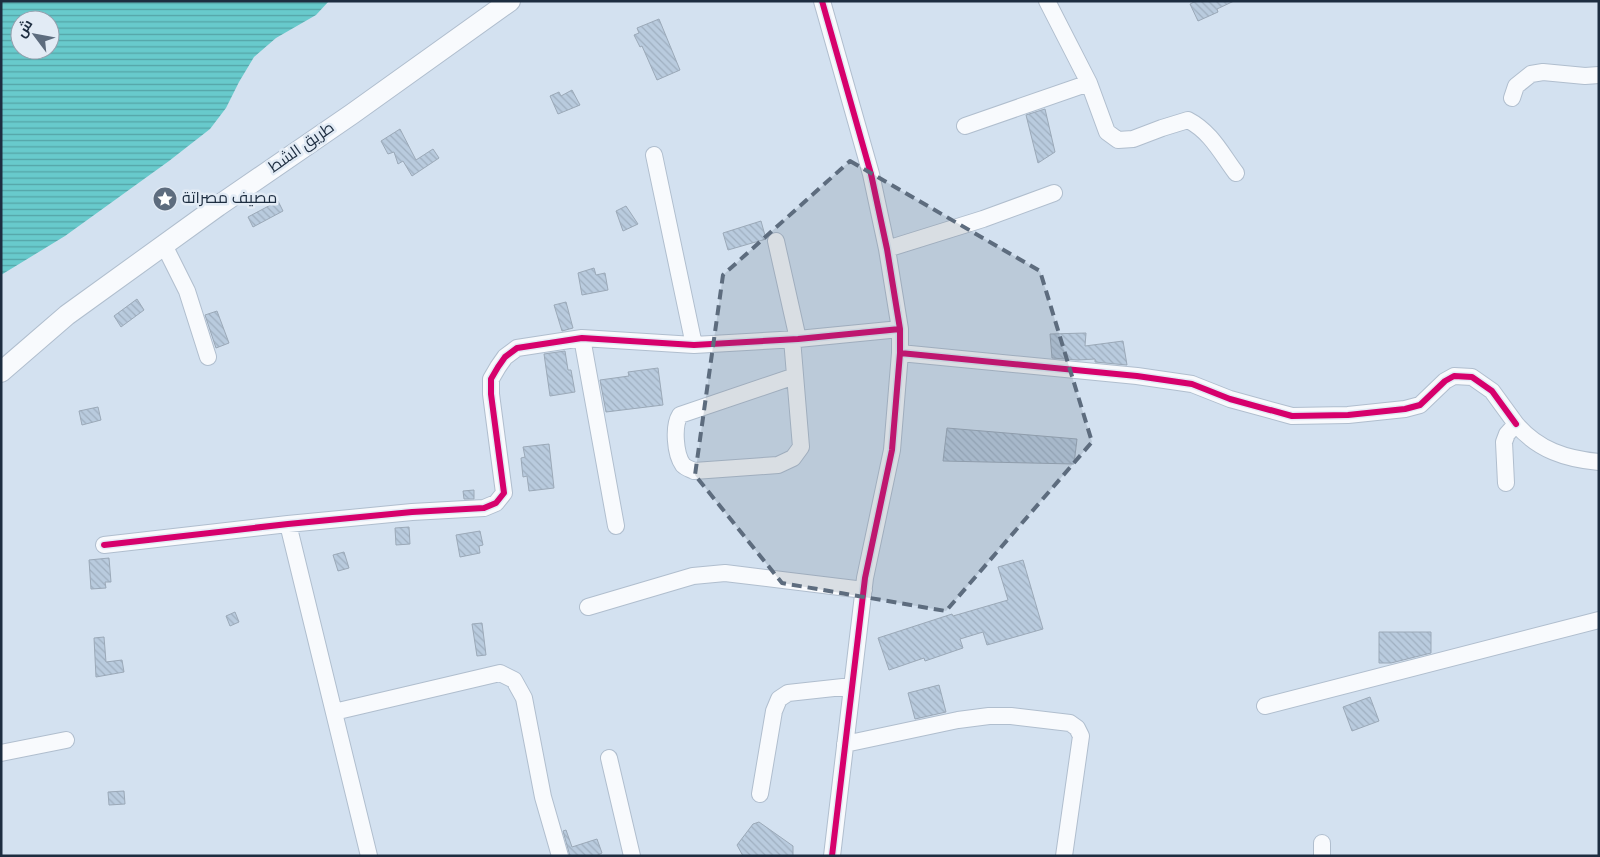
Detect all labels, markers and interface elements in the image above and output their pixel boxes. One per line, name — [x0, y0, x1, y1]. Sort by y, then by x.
north arrow — [10, 10, 60, 60]
text: ش — [12, 16, 37, 41]
street label: طريق الشط — [265, 118, 339, 178]
place icon: مصيف مصراتة — [152, 186, 178, 212]
place label: مصيف مصراتة — [182, 189, 277, 209]

